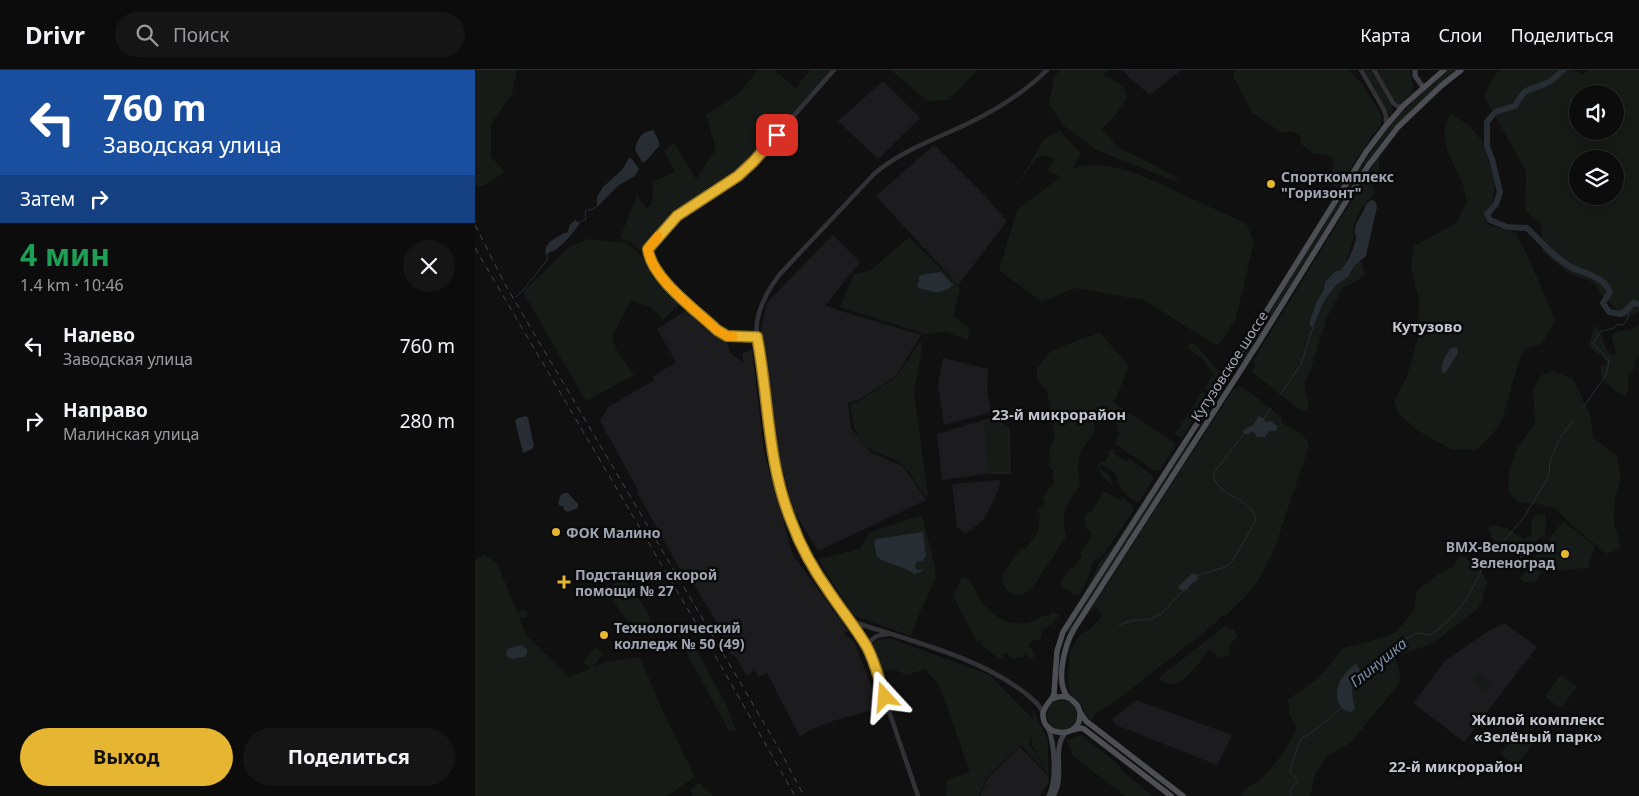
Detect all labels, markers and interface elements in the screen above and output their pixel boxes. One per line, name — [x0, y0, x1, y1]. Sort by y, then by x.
search box — [115, 12, 465, 57]
text: Drivr — [25, 18, 85, 51]
icon: search — [133, 21, 161, 49]
text: Поиск — [173, 22, 229, 48]
text: Карта — [1360, 23, 1410, 47]
text: Слои — [1438, 23, 1482, 47]
text: Поделиться — [1510, 23, 1614, 47]
text: 760 m — [103, 84, 206, 131]
map controls — [1569, 85, 1624, 205]
button: sound — [1569, 85, 1624, 140]
icon: left — [20, 90, 85, 155]
pin — [756, 114, 798, 156]
icon: arrive — [763, 121, 791, 149]
text: Заводская улица — [103, 129, 282, 159]
button: layers — [1569, 150, 1624, 205]
place label: Спорткомплекс "Горизонт" — [1281, 167, 1394, 202]
marker: Спорткомплекс "Горизонт" — [1265, 178, 1277, 190]
icon: right — [85, 185, 113, 213]
text: Затем — [20, 186, 75, 212]
text: 4 мин — [20, 234, 110, 275]
button: close — [403, 240, 455, 292]
text: 1.4 km · 10:46 — [20, 274, 124, 296]
street label: Кутузовское шоссе — [1186, 307, 1272, 425]
district label: Кутузово — [1392, 316, 1462, 336]
text: Налево — [63, 322, 135, 348]
icon: left — [20, 332, 48, 360]
text: 760 m — [400, 333, 455, 359]
text: Заводская улица — [63, 348, 193, 370]
text: Направо — [63, 397, 148, 423]
district label: 23-й микрорайон — [992, 404, 1126, 424]
icon: right — [20, 407, 48, 435]
text: 280 m — [400, 408, 455, 434]
text: Малинская улица — [63, 423, 199, 445]
place label: ФОК Малино — [566, 523, 661, 542]
marker: ФОК Малино — [550, 526, 562, 538]
place label: BMX-Велодром Зеленоград — [1446, 537, 1555, 572]
marker: BMX-Велодром Зеленоград — [1559, 548, 1571, 560]
place label: Подстанция скорой помощи № 27 — [575, 565, 717, 600]
marker: Подстанция скорой помощи № 27 — [557, 575, 571, 589]
place label: Технологический колледж № 50 (49) — [614, 618, 745, 653]
marker: Технологический колледж № 50 (49) — [598, 629, 610, 641]
water label: Глинушка — [1345, 633, 1411, 691]
position arrow — [858, 670, 910, 722]
district label: Жилой комплекс «Зелёный парк» — [1471, 709, 1605, 746]
button: Выход — [20, 728, 233, 786]
button: Поделиться — [243, 728, 455, 786]
district label: 22-й микрорайон — [1389, 756, 1523, 776]

